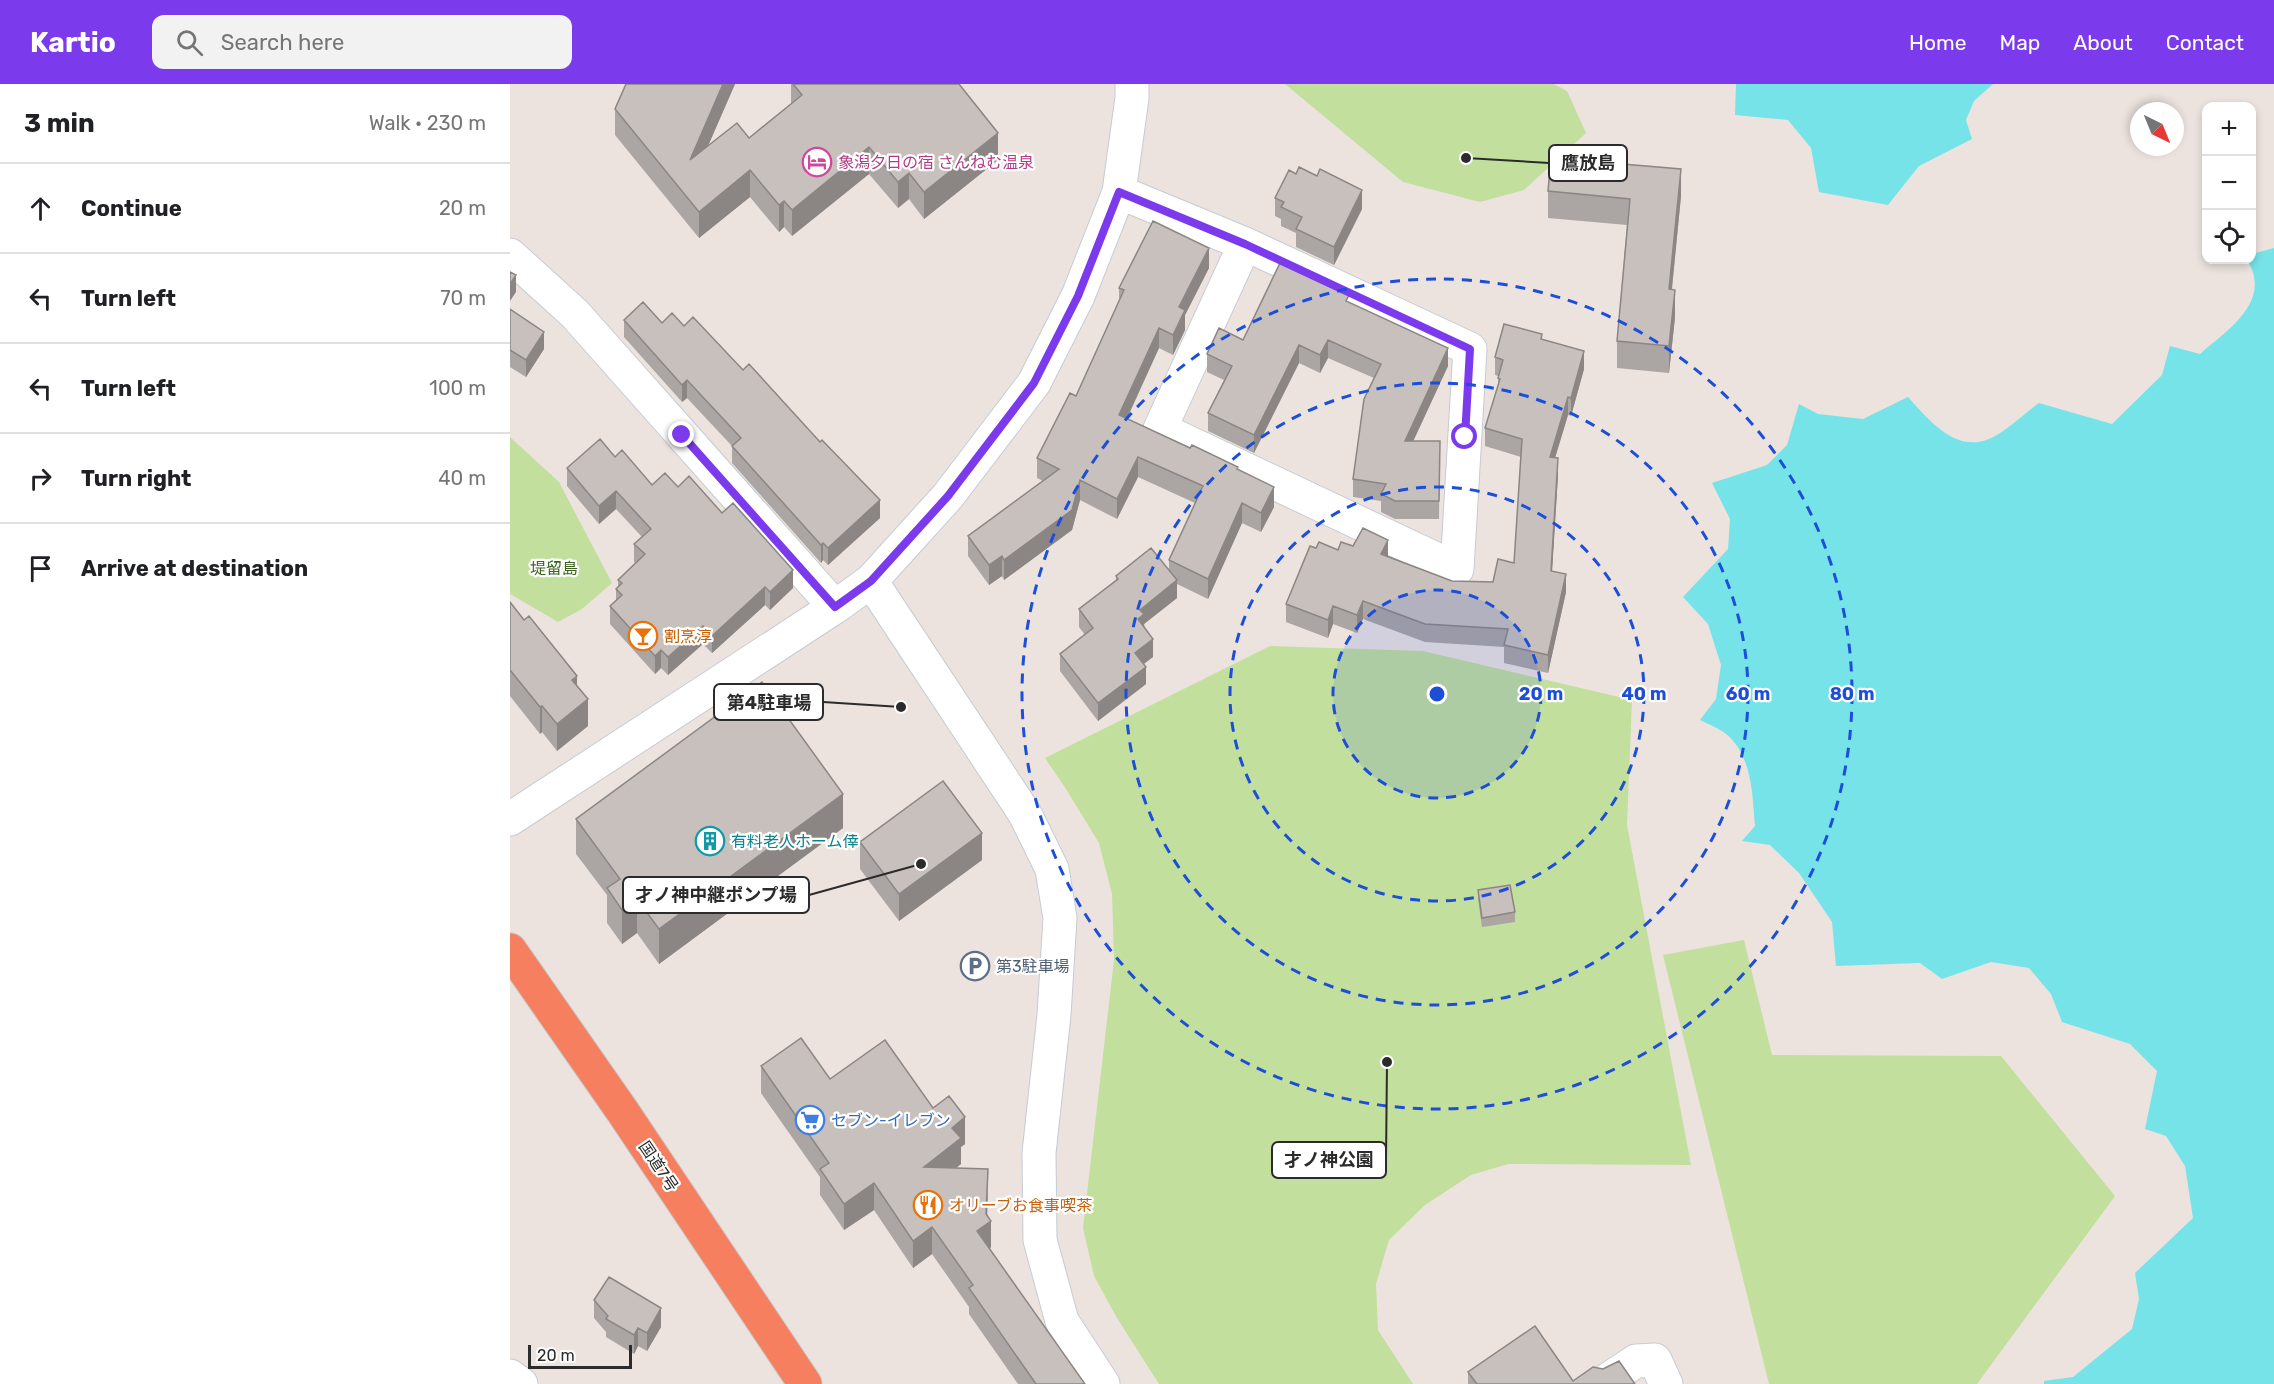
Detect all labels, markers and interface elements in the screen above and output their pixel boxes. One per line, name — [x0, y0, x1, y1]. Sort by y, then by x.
search box — [152, 15, 572, 69]
text: Kartio — [30, 26, 116, 59]
icon: search — [173, 26, 206, 59]
text: Search here — [221, 29, 344, 56]
text: Home — [1909, 30, 1966, 55]
text: Map — [1999, 30, 2040, 55]
text: About — [2073, 30, 2133, 55]
text: Contact — [2166, 30, 2244, 55]
north arrow — [2130, 102, 2184, 156]
map controls — [2202, 102, 2256, 264]
button: + — [2202, 102, 2256, 156]
text: 3 min — [24, 108, 95, 139]
text: Walk · 230 m — [369, 111, 486, 135]
callout: 鷹放島 — [1549, 145, 1627, 181]
hotel icon: 象潟夕日の宿 さんねむ温泉 — [801, 146, 833, 178]
text: 鷹放島 — [1561, 152, 1615, 174]
place label: 象潟夕日の宿 さんねむ温泉 — [838, 153, 1034, 172]
button: − — [2202, 156, 2256, 210]
icon: ahead — [24, 192, 57, 225]
text: Continue — [81, 195, 182, 222]
text: 20 m — [439, 196, 486, 220]
button: locate — [2202, 210, 2256, 264]
icon: left — [24, 282, 57, 315]
text: Turn left — [81, 285, 176, 312]
text: 70 m — [440, 286, 486, 310]
icon: left — [24, 372, 57, 405]
text: Turn left — [81, 375, 176, 402]
text: 100 m — [429, 376, 486, 400]
route end — [668, 421, 694, 447]
route start — [1451, 423, 1477, 449]
icon: right — [24, 462, 57, 495]
text: Turn right — [81, 465, 191, 492]
text: 40 m — [438, 466, 486, 490]
icon: arrive — [24, 552, 57, 585]
text: Arrive at destination — [81, 555, 308, 582]
park label: 堤留島 — [530, 559, 578, 578]
bar icon: 割烹淳 — [627, 620, 659, 652]
place label: 割烹淳 — [664, 627, 712, 646]
text: 20 m — [1519, 683, 1563, 705]
text: 40 m — [1622, 683, 1666, 705]
text: 60 m — [1726, 683, 1770, 705]
text: 80 m — [1830, 683, 1874, 705]
callout: 第4駐車場 — [714, 684, 823, 720]
centre of rings — [1427, 684, 1447, 704]
text: 第4駐車場 — [727, 692, 811, 714]
building icon: 有料老人ホーム倖 — [694, 825, 726, 857]
place label: 有料老人ホーム倖 — [731, 832, 859, 851]
callout: 才ノ神中継ポンプ場 — [623, 877, 809, 913]
text: 才ノ神中継ポンプ場 — [635, 884, 797, 906]
parking icon: 第3駐車場 — [959, 950, 991, 982]
place label: 第3駐車場 — [996, 957, 1070, 976]
supermarket icon: セブン-イレブン — [794, 1104, 826, 1136]
place label: セブン-イレブン — [831, 1111, 951, 1130]
street label: 国道7号 — [635, 1138, 682, 1195]
callout: 才ノ神公園 — [1272, 1142, 1386, 1178]
text: 才ノ神公園 — [1284, 1149, 1374, 1171]
restaurant icon: オリーブお食事喫茶 — [912, 1189, 944, 1221]
place label: オリーブお食事喫茶 — [949, 1196, 1092, 1215]
scale bar — [528, 1342, 632, 1370]
text: 20 m — [537, 1346, 575, 1365]

